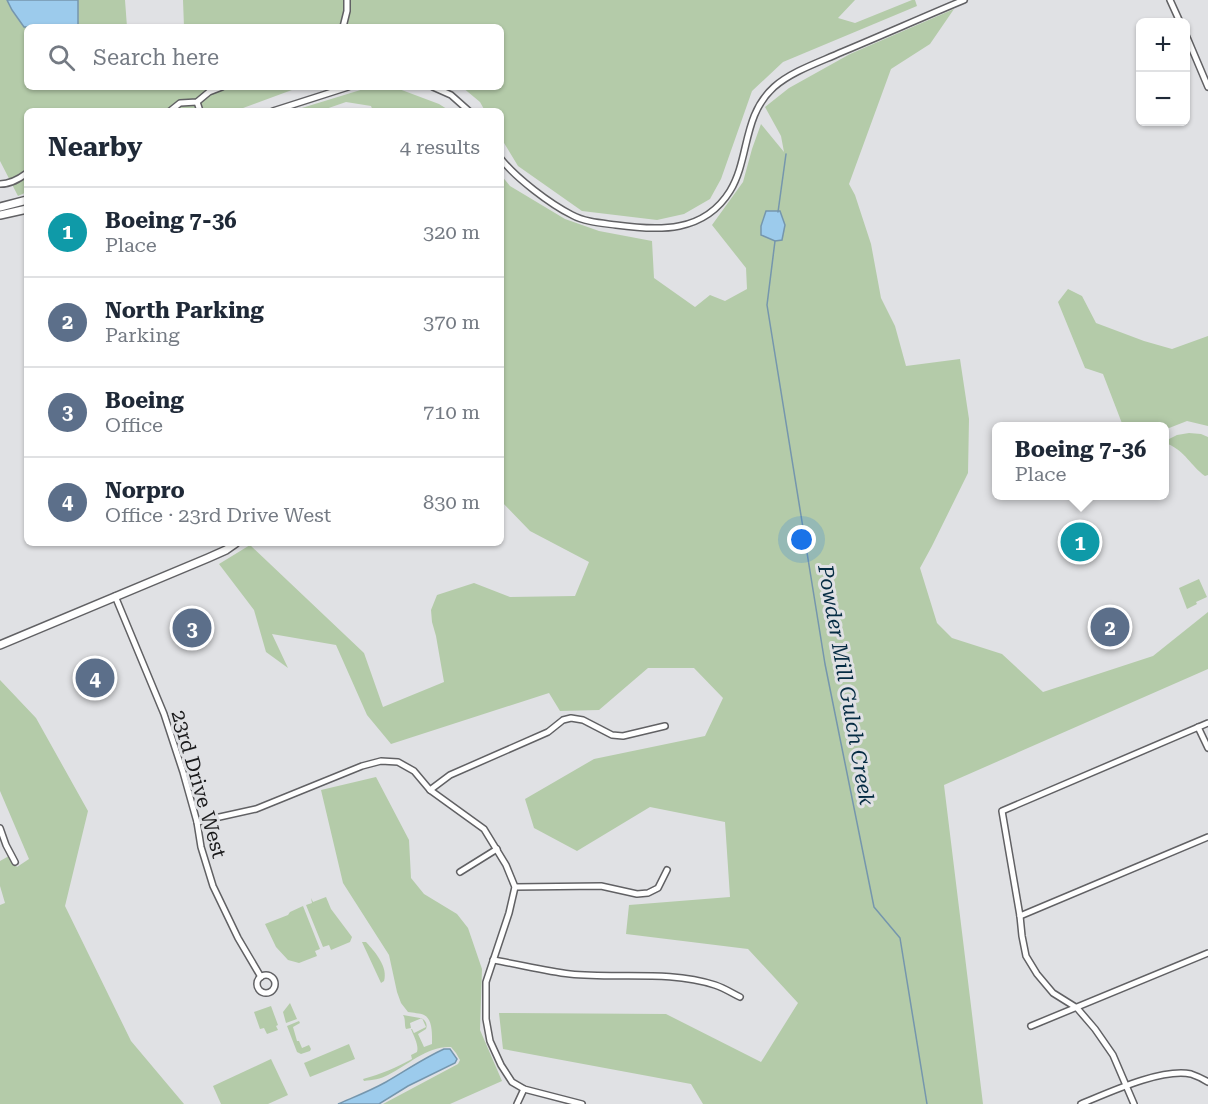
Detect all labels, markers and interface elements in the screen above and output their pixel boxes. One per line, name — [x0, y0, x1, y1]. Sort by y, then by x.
map controls — [1136, 18, 1190, 126]
button: + — [1136, 18, 1190, 72]
search box — [24, 24, 504, 90]
icon: search — [45, 41, 78, 74]
text: Search here — [93, 45, 219, 70]
button: − — [1136, 72, 1190, 126]
text: Nearby — [48, 132, 142, 162]
text: 4 results — [400, 135, 480, 159]
text: Boeing 7-36 — [105, 208, 237, 233]
text: 1 — [62, 220, 73, 244]
text: 320 m — [423, 220, 480, 244]
text: Place — [105, 233, 157, 257]
text: North Parking — [105, 298, 264, 323]
text: 2 — [62, 310, 73, 334]
text: 370 m — [423, 310, 480, 334]
text: Parking — [105, 323, 180, 347]
text: Boeing — [105, 388, 184, 413]
text: 3 — [62, 400, 73, 424]
text: 710 m — [423, 400, 480, 424]
text: Office — [105, 413, 163, 437]
popup — [992, 422, 1169, 500]
text: Boeing 7-36 — [1015, 437, 1146, 462]
text: Place — [1015, 462, 1066, 486]
text: Norpro — [105, 478, 185, 503]
text: 4 — [62, 490, 73, 514]
text: 830 m — [423, 490, 480, 514]
text: Office · 23rd Drive West — [105, 503, 331, 527]
pin: 1 — [1060, 520, 1100, 564]
your location — [787, 525, 816, 554]
water label: Powder Mill Gulch Creek — [813, 562, 879, 808]
pin: 2 — [1090, 604, 1130, 650]
pin: 3 — [172, 606, 212, 650]
pin: 4 — [76, 656, 115, 700]
street label: 23rd Drive West — [166, 707, 232, 861]

